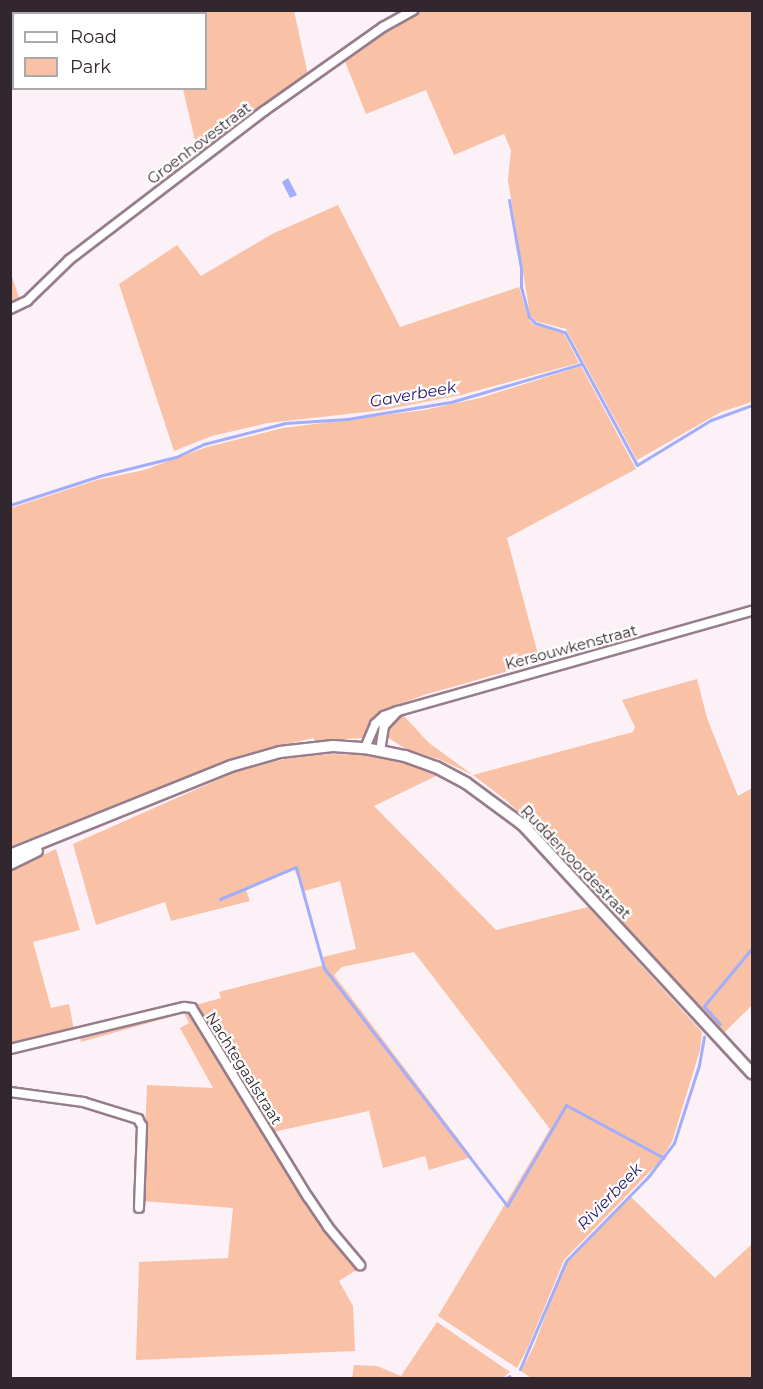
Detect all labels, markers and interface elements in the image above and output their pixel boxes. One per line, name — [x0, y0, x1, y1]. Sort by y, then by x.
legend — [12, 12, 207, 90]
text: Road — [70, 26, 117, 48]
text: Park — [70, 56, 111, 78]
street label: Groenhovestraat — [144, 98, 254, 188]
water label: Gaverbeek — [368, 378, 458, 412]
street label: Kersouwkenstraat — [503, 621, 639, 673]
street label: Ruddervoordestraat — [517, 801, 635, 923]
street label: Nachtegaalstraat — [202, 1009, 286, 1127]
water label: Rivierbeek — [574, 1160, 646, 1234]

